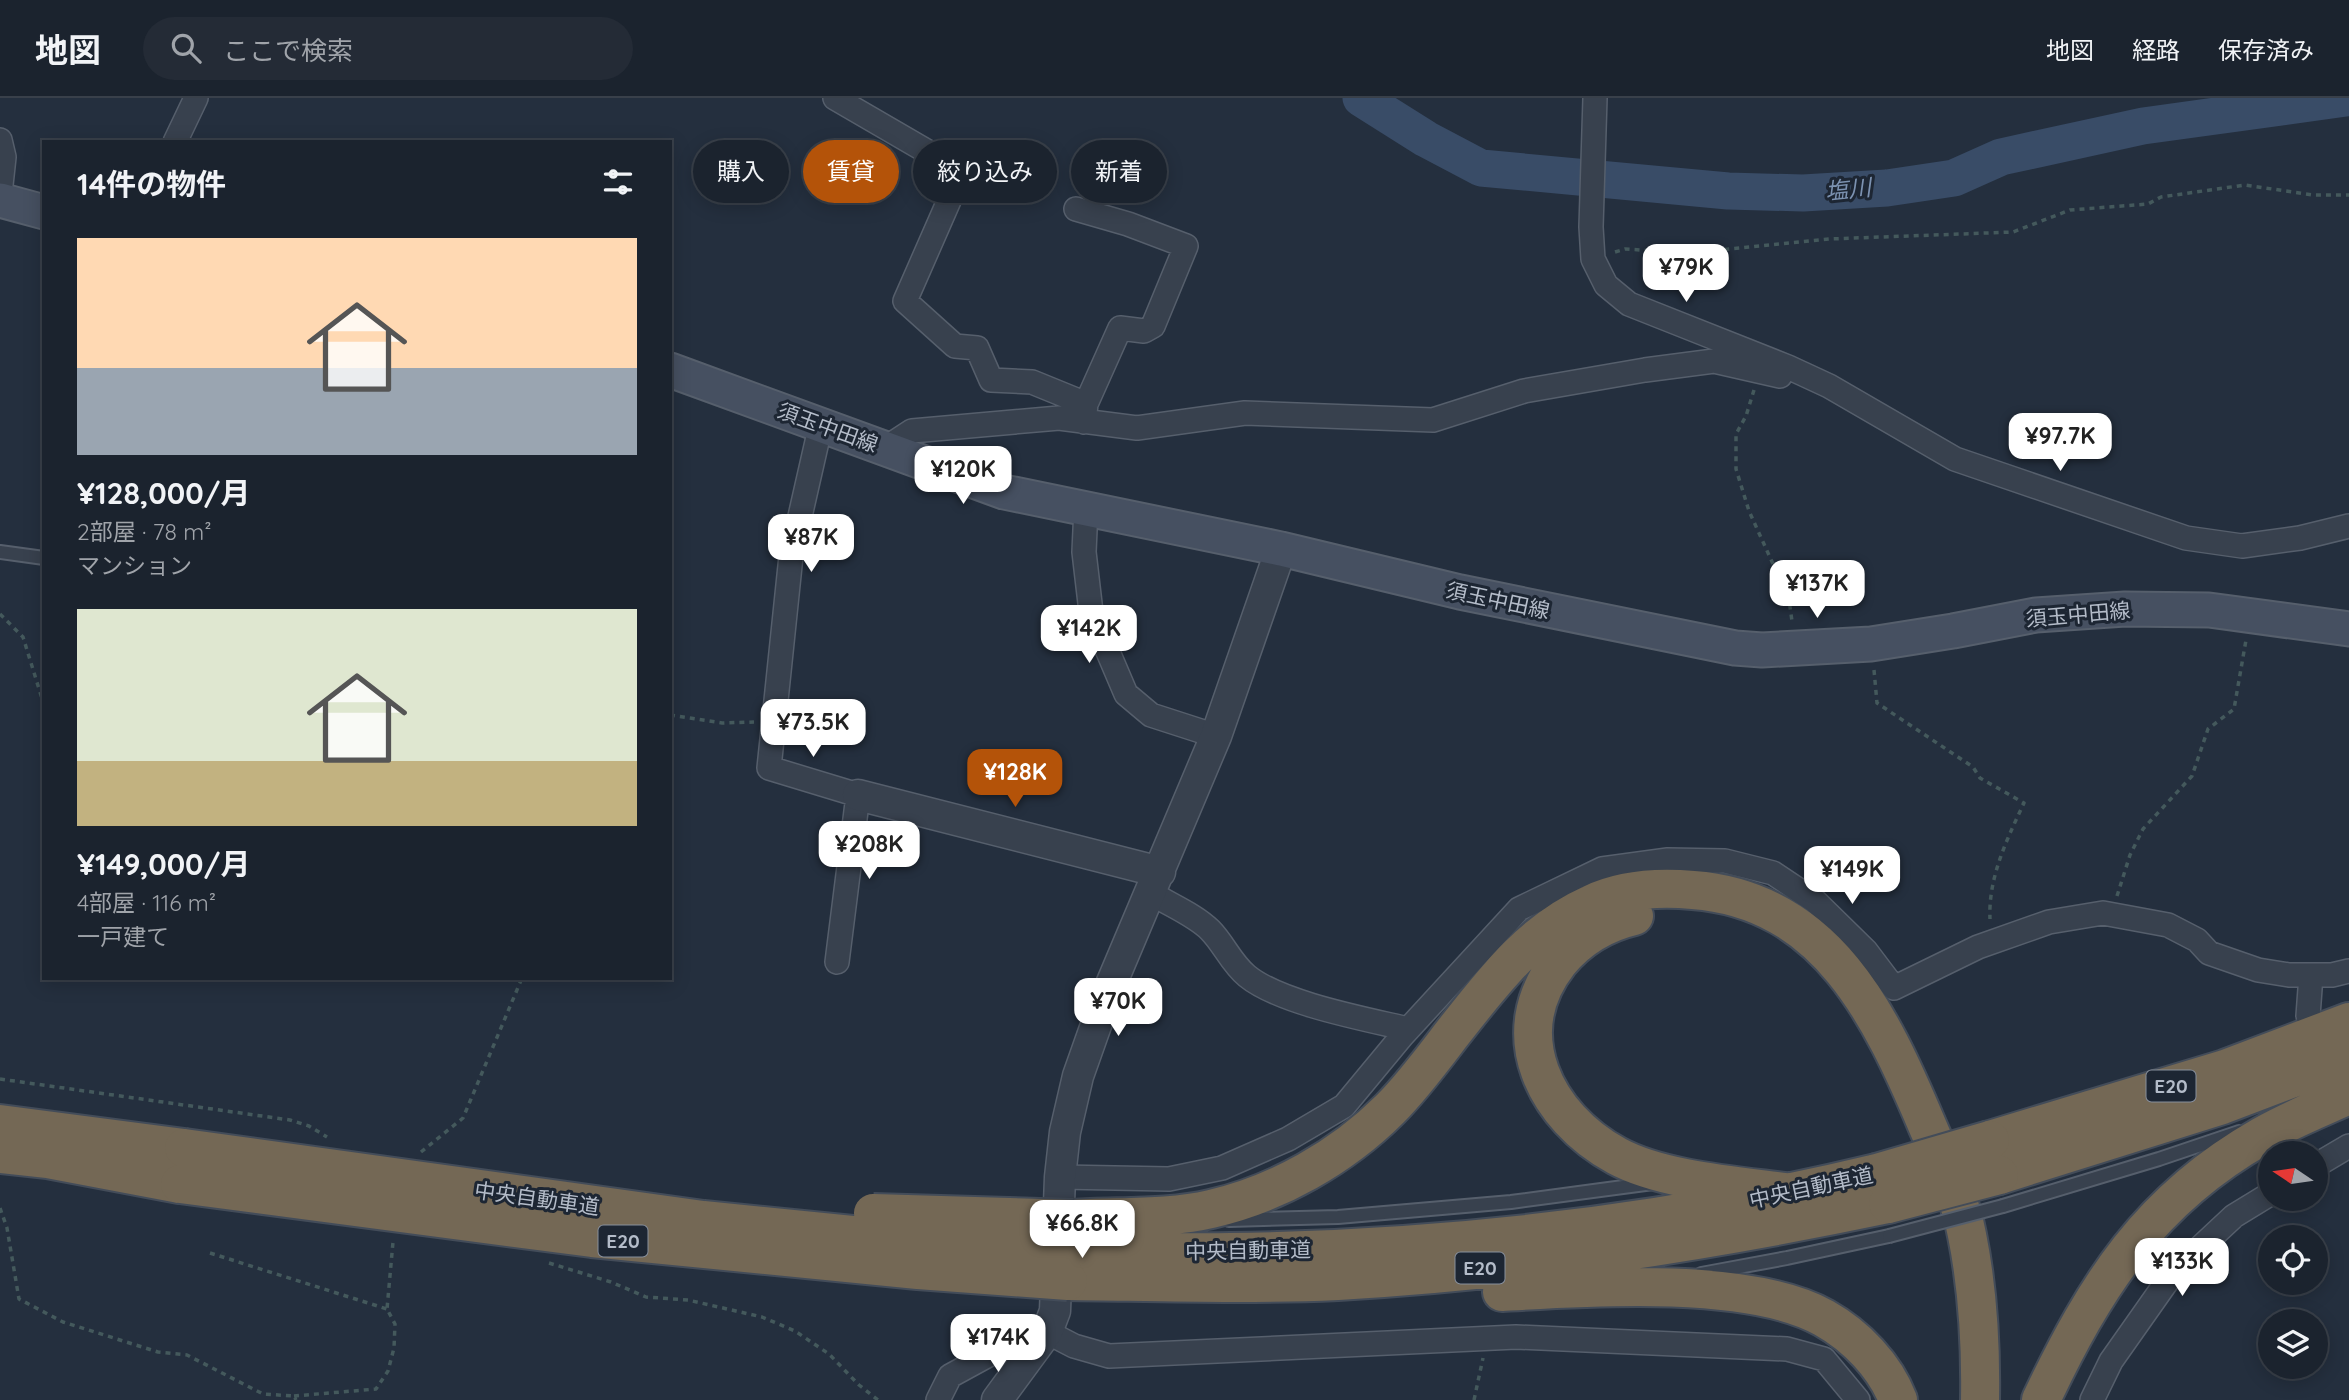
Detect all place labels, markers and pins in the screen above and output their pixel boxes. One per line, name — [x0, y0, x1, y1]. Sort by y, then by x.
pin: ¥79K — [1645, 244, 1727, 304]
pin: ¥97.7K — [2003, 414, 2117, 473]
pin: ¥120K — [914, 446, 1012, 506]
pin: ¥87K — [770, 514, 852, 574]
pin: ¥137K — [1768, 560, 1866, 620]
pin: ¥142K — [1040, 606, 1138, 665]
pin: ¥73.5K — [756, 700, 870, 759]
pin: ¥128K — [966, 750, 1064, 809]
pin: ¥208K — [820, 822, 918, 881]
pin: ¥149K — [1803, 846, 1901, 906]
pin: ¥70K — [1077, 978, 1159, 1038]
pin: ¥66.8K — [1025, 1200, 1139, 1260]
pin: ¥133K — [2133, 1238, 2231, 1298]
pin: ¥174K — [949, 1314, 1047, 1374]

